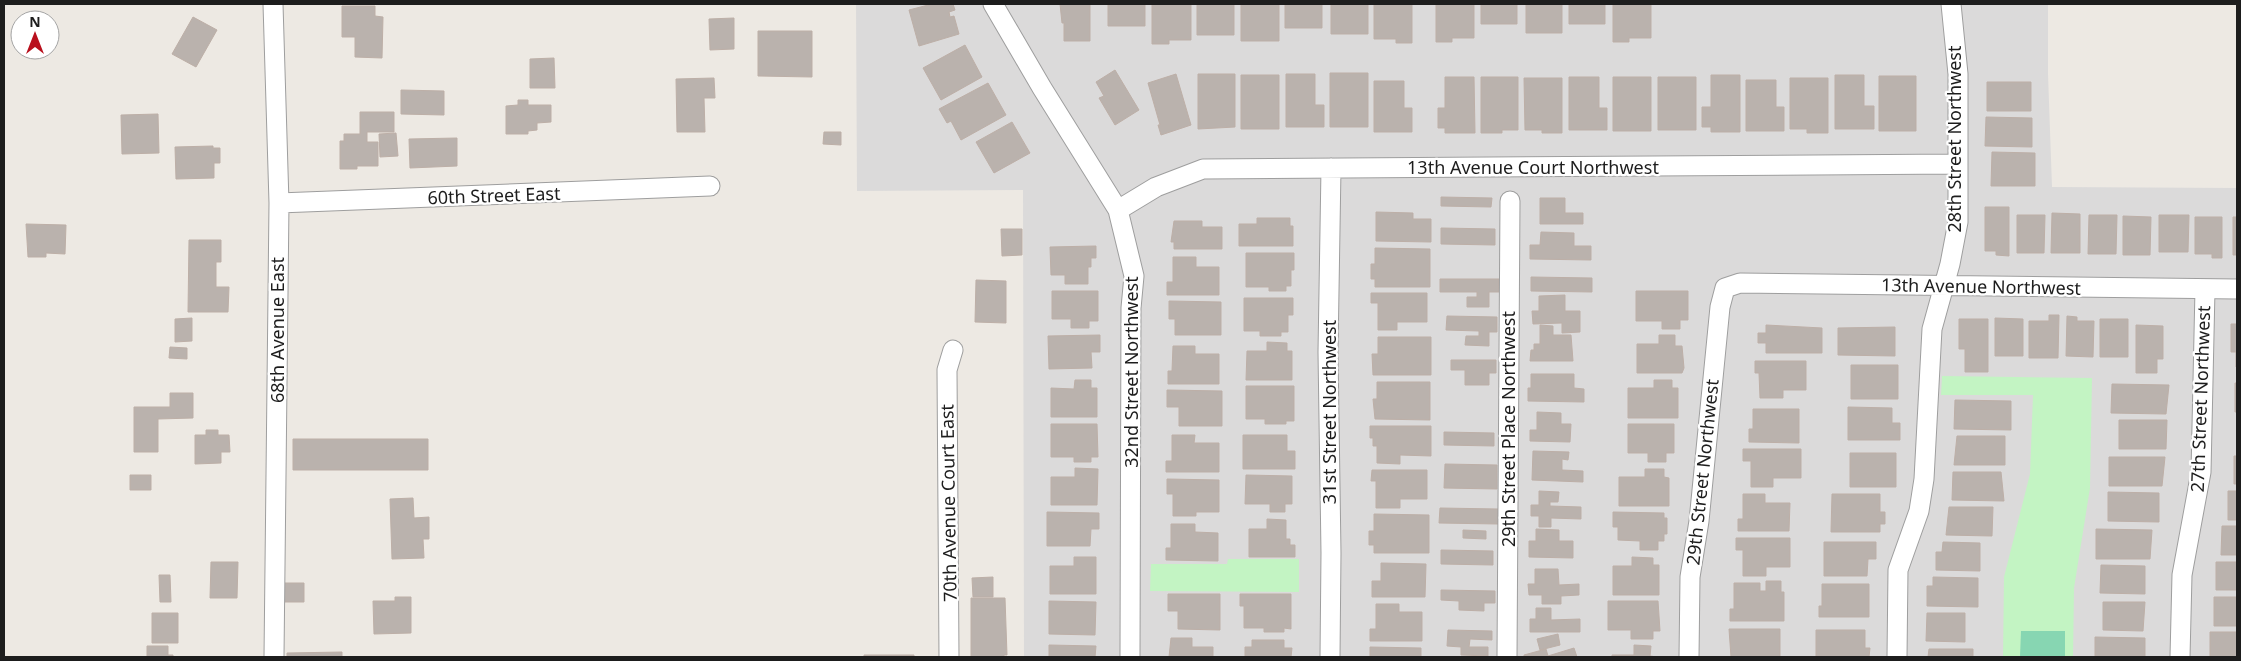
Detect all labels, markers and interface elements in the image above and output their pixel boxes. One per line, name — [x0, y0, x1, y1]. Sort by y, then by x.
north arrow — [10, 10, 60, 60]
text: N — [29, 12, 41, 31]
street label: 28th Street Northwest — [1942, 45, 1966, 232]
street label: 13th Avenue Court Northwest — [1407, 155, 1659, 179]
street label: 60th Street East — [427, 181, 561, 209]
street label: 68th Avenue East — [265, 257, 289, 403]
street label: 13th Avenue Northwest — [1881, 272, 2082, 300]
street label: 32nd Street Northwest — [1119, 276, 1143, 468]
street label: 27th Street Northwest — [2185, 305, 2215, 493]
street label: 29th Street Place Northwest — [1496, 311, 1520, 547]
street label: 31st Street Northwest — [1317, 319, 1341, 504]
street label: 29th Street Northwest — [1680, 377, 1724, 566]
street label: 70th Avenue Court East — [934, 403, 962, 602]

